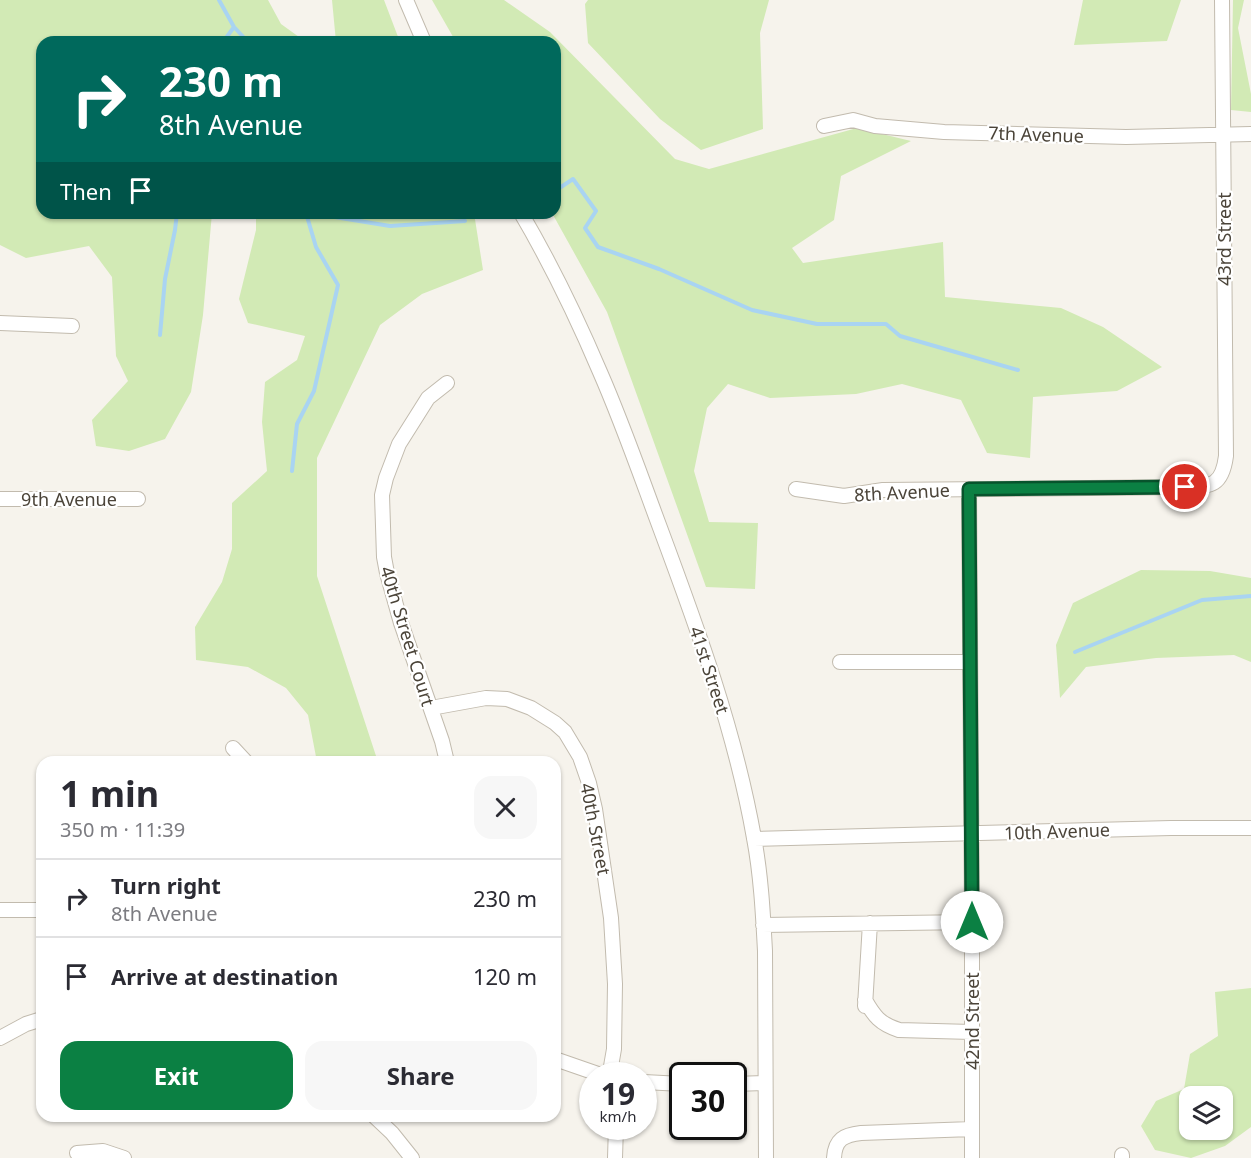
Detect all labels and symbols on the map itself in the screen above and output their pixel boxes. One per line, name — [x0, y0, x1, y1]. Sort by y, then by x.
street label: 7th Avenue — [988, 120, 1084, 148]
street label: 43rd Street — [1212, 192, 1236, 286]
pin — [1159, 461, 1210, 512]
street label: 8th Avenue — [854, 478, 950, 506]
street label: 9th Avenue — [21, 487, 117, 511]
street label: 40th Street Court — [375, 563, 441, 709]
street label: 41st Street — [685, 623, 736, 717]
street label: 40th Street — [575, 781, 617, 877]
street label: 10th Avenue — [1004, 817, 1110, 845]
position arrow — [940, 890, 1004, 954]
street label: 42nd Street — [960, 972, 984, 1070]
speed limit sign: 30 — [669, 1062, 747, 1140]

